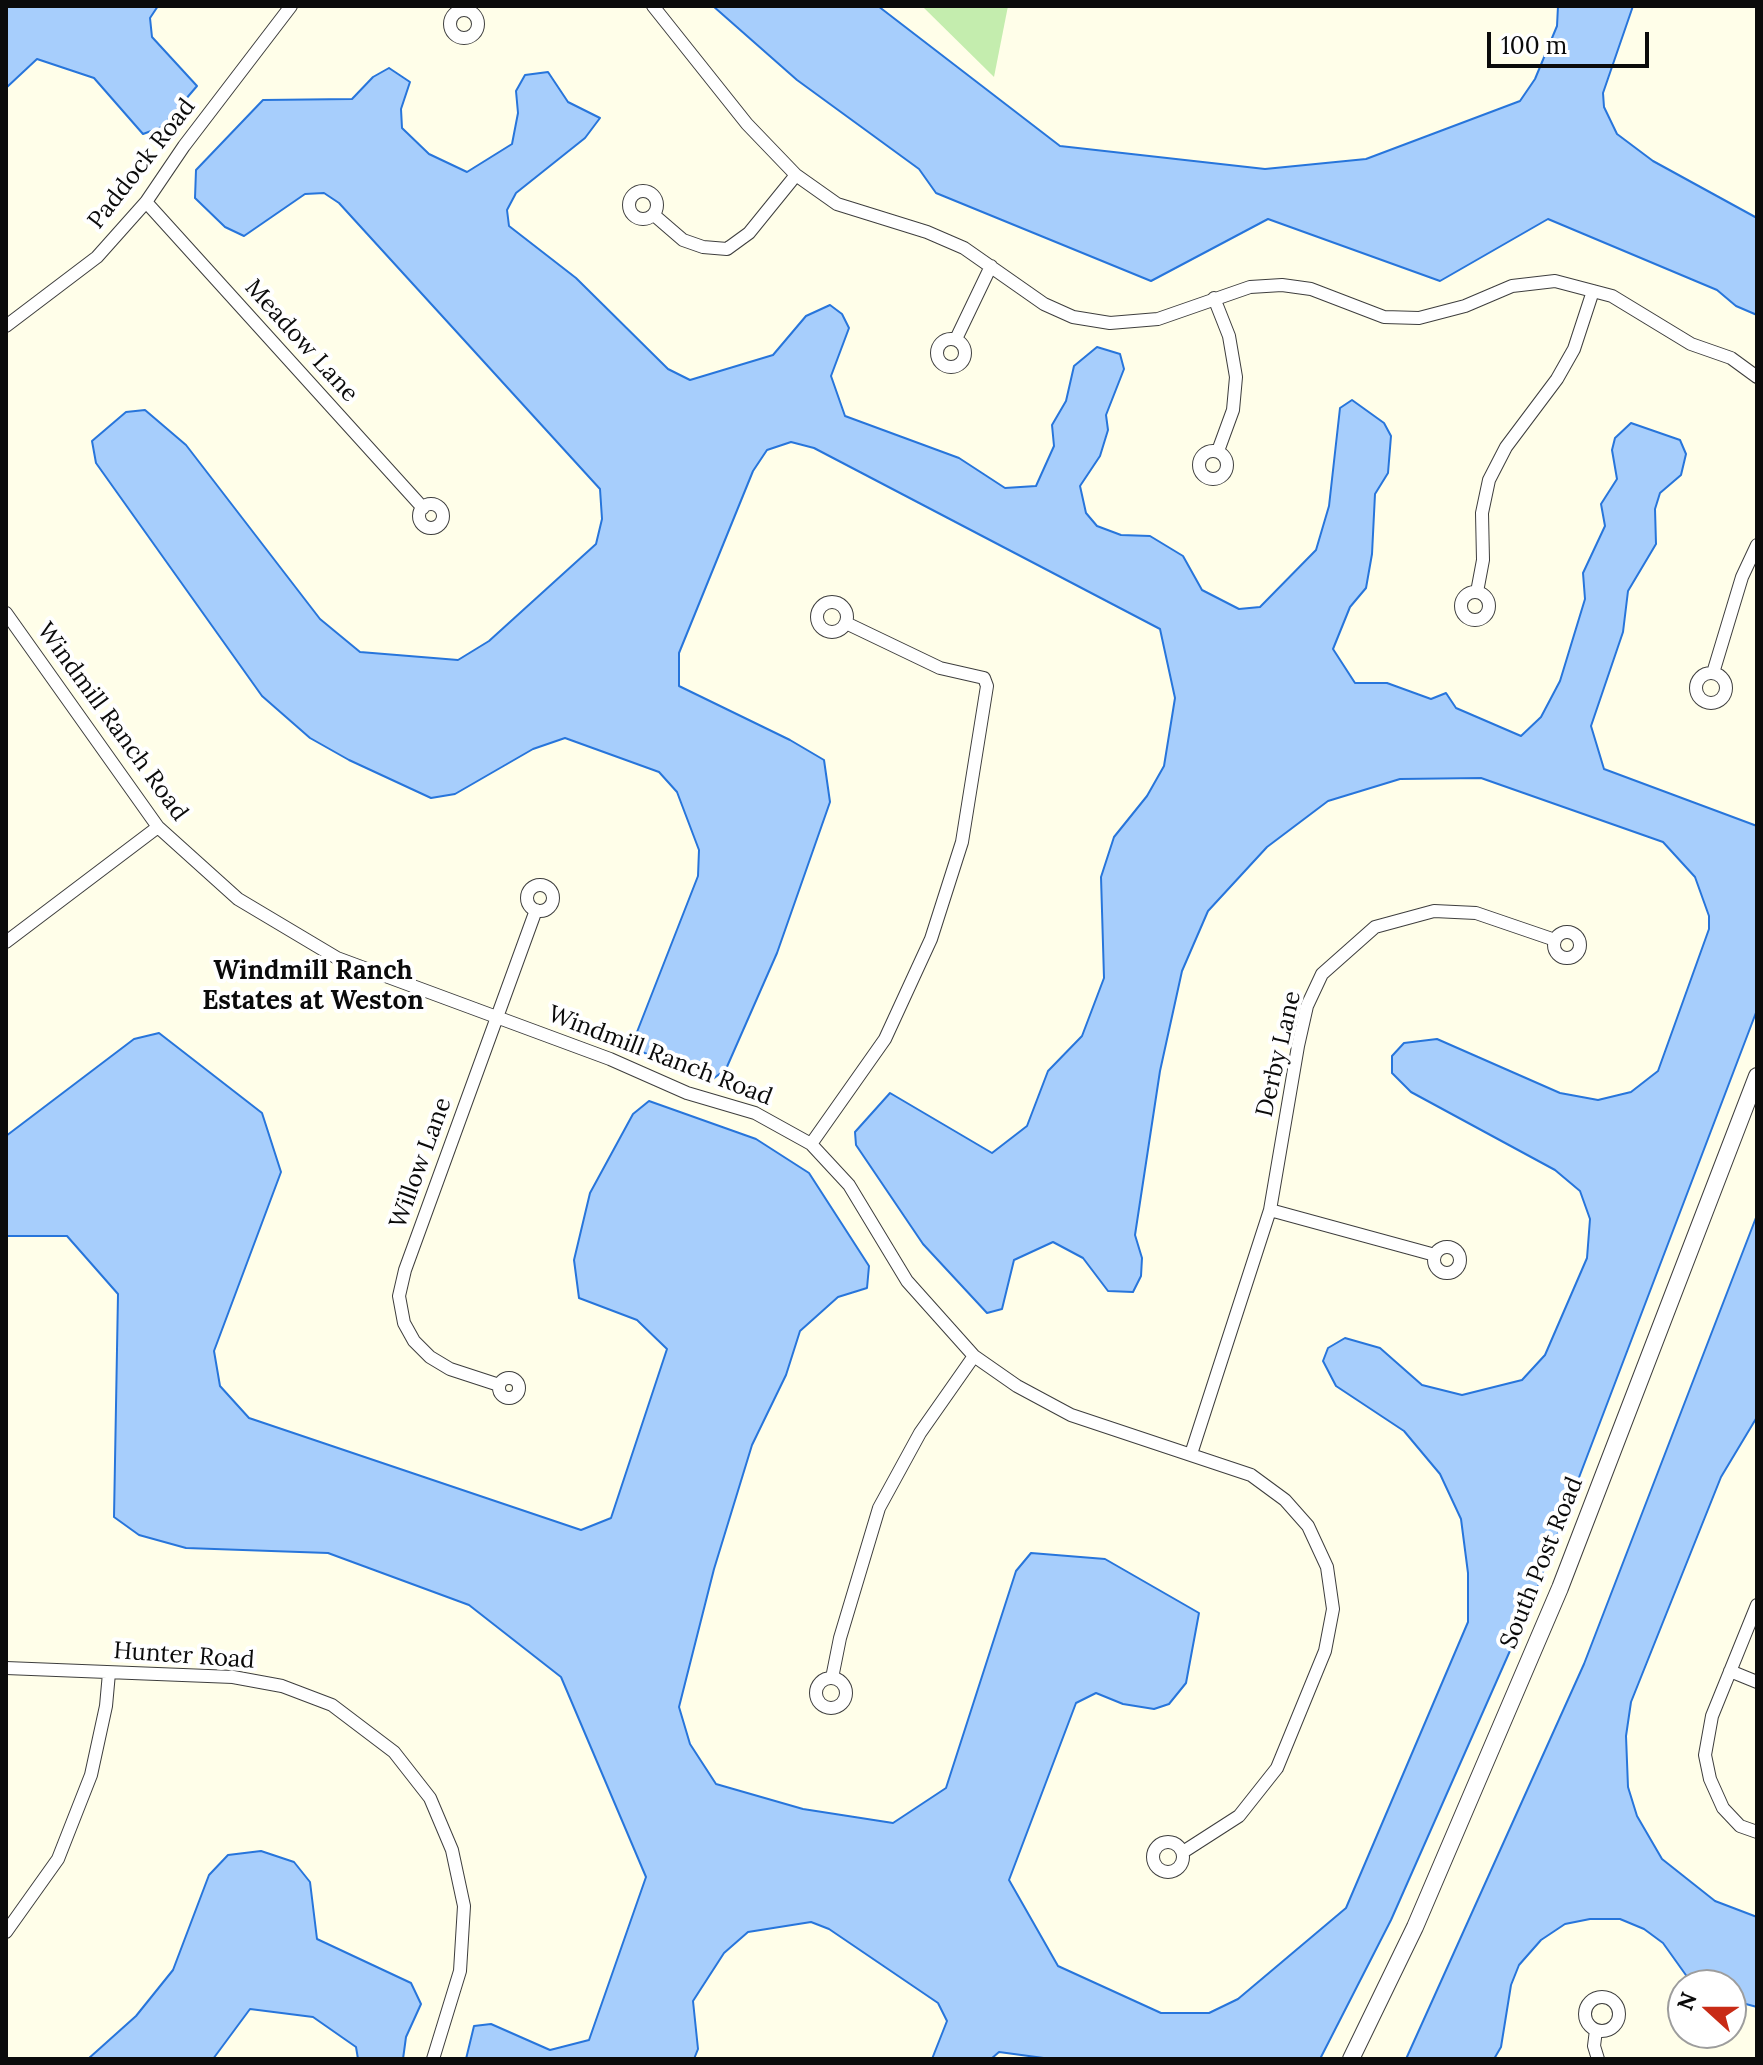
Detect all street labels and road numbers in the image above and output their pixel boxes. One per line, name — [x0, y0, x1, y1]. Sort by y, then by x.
street label: Paddock Road — [82, 93, 202, 235]
street label: Meadow Lane — [238, 274, 364, 408]
street label: Windmill Ranch Road — [30, 617, 194, 827]
street label: Derby Lane — [1251, 988, 1307, 1120]
street label: Windmill Ranch Road — [544, 1000, 776, 1112]
street label: Willow Lane — [384, 1094, 458, 1232]
street label: South Post Road — [1494, 1473, 1590, 1653]
street label: Hunter Road — [112, 1637, 256, 1675]

